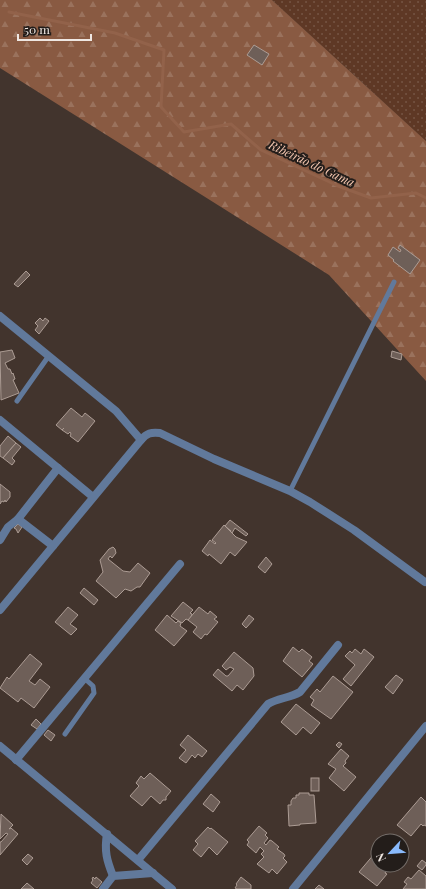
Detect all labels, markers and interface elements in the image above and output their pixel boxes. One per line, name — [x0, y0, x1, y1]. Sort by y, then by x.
scale bar — [18, 16, 91, 42]
text: 50 m — [24, 21, 50, 37]
water label: Ribeirão do Gama — [266, 136, 357, 190]
north arrow — [370, 833, 410, 873]
text: N — [372, 851, 389, 864]

